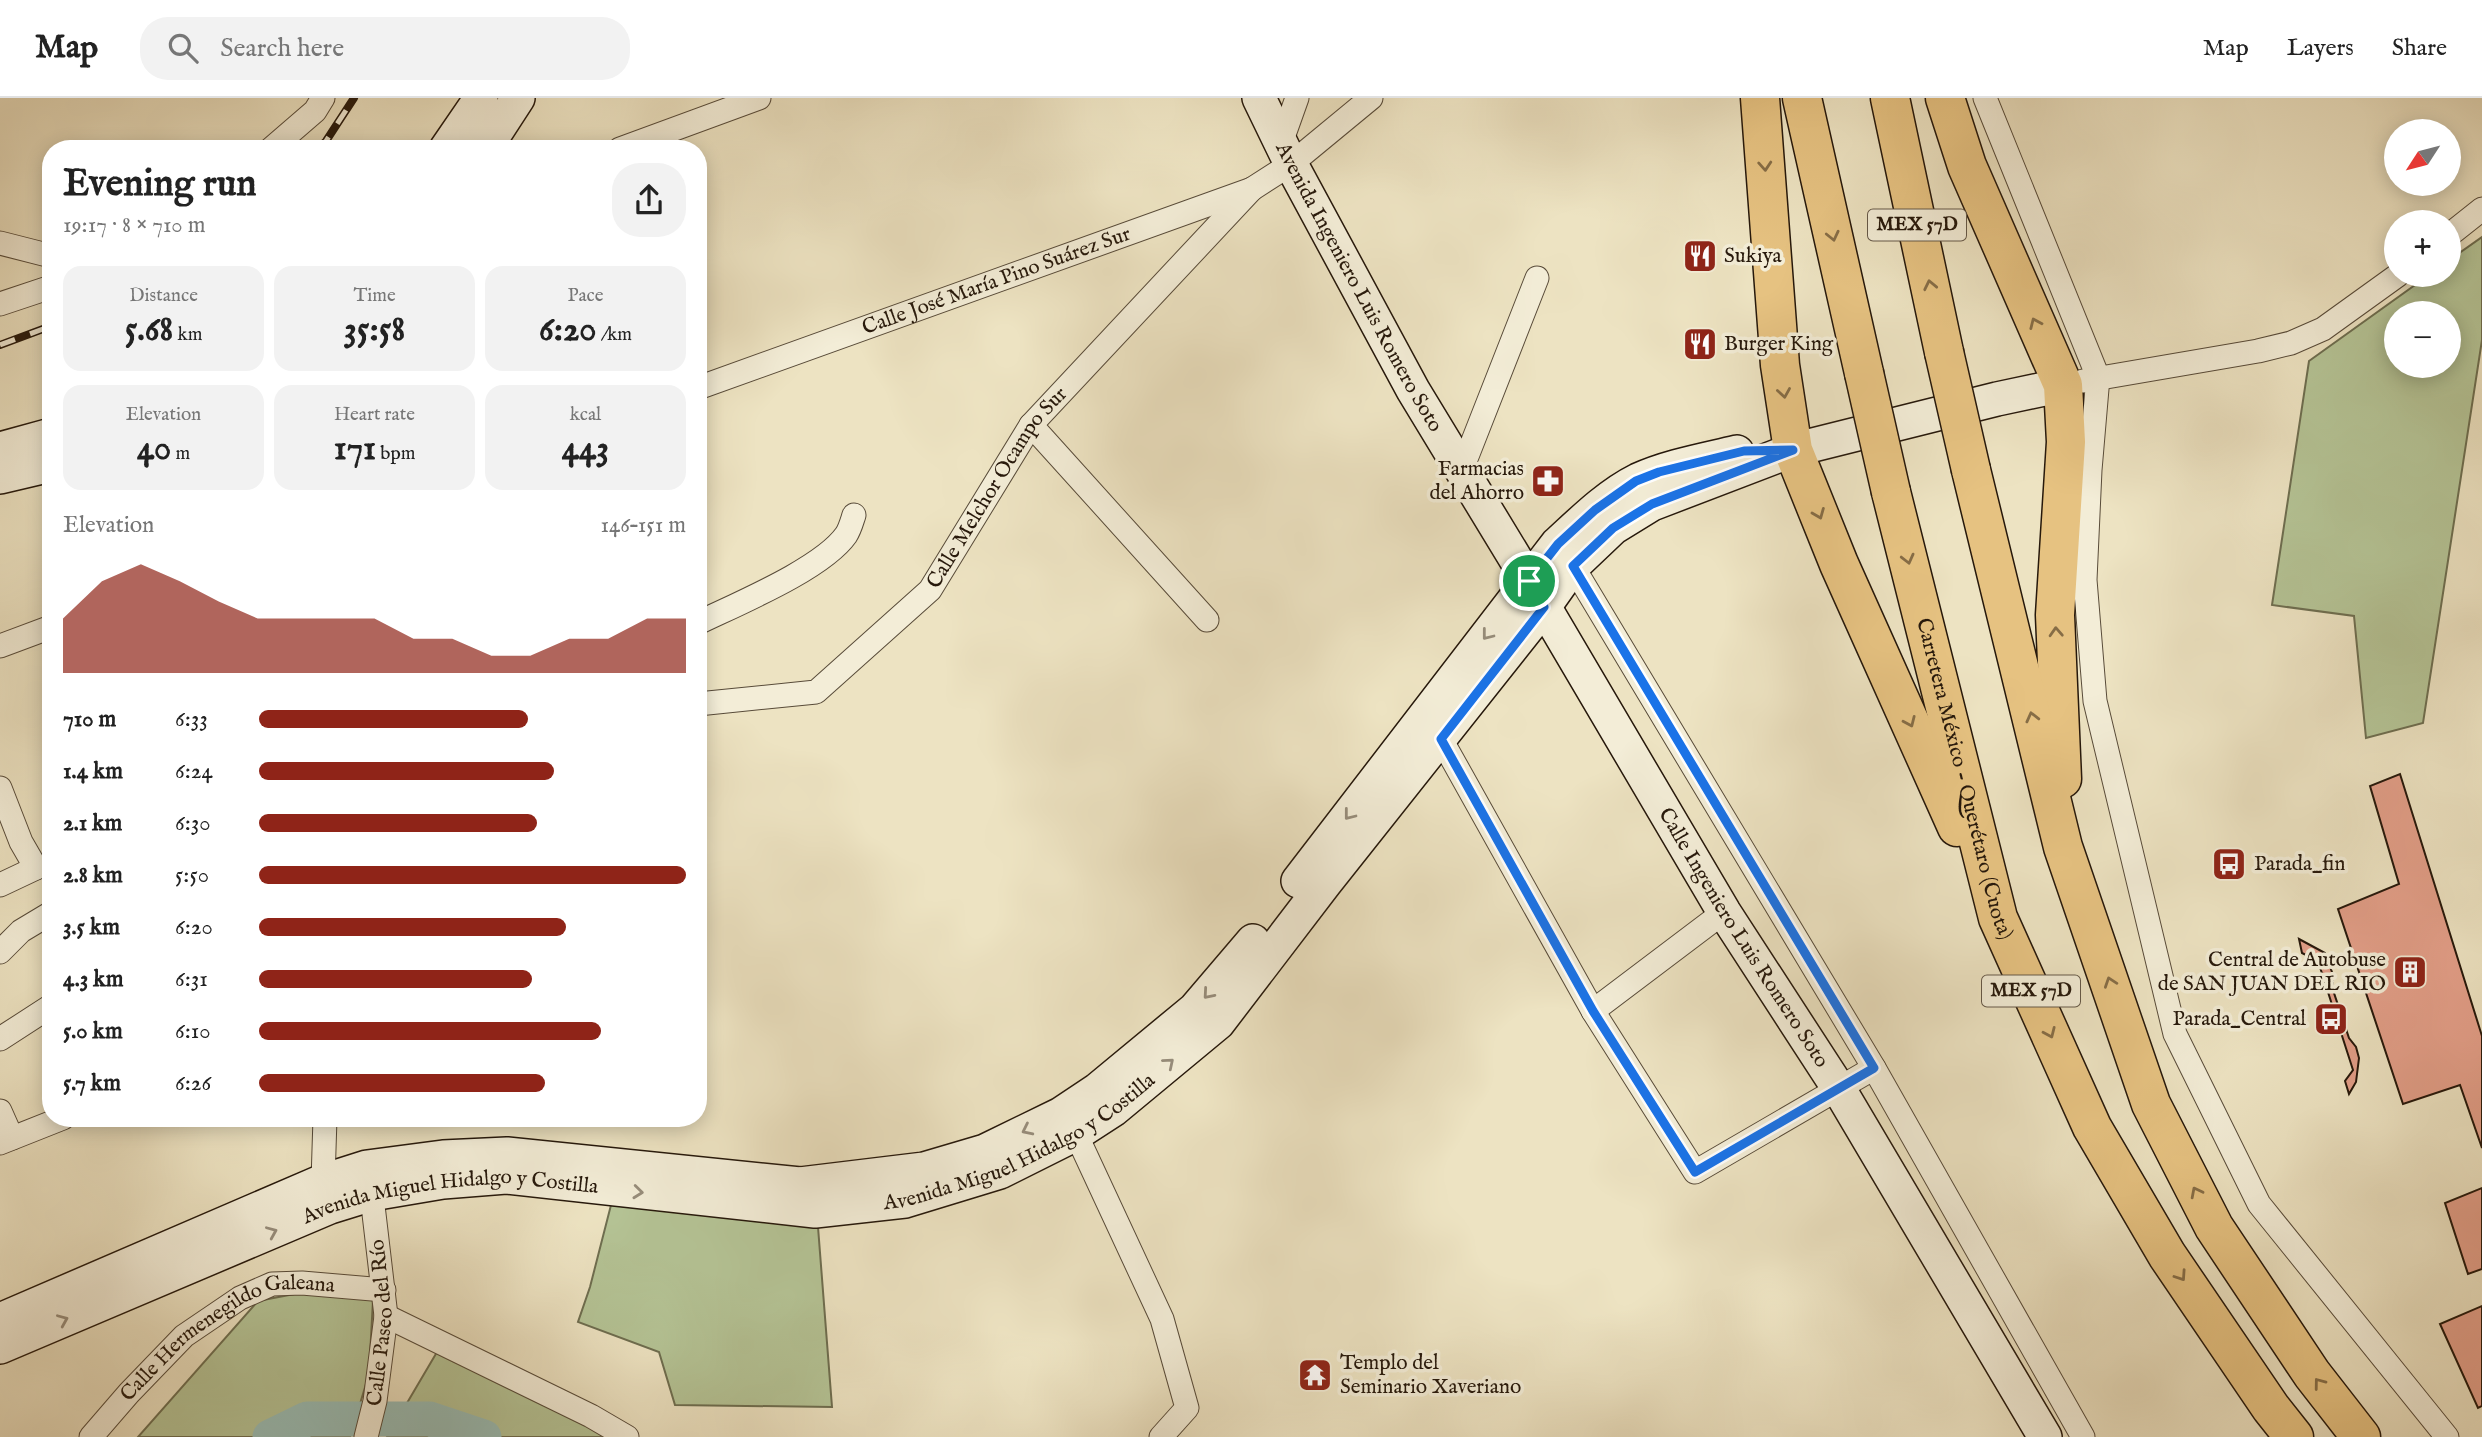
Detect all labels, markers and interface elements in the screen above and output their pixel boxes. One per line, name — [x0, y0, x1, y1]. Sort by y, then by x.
search box — [140, 17, 630, 80]
text: Map — [35, 27, 98, 69]
icon: search — [164, 29, 202, 67]
text: Search here — [220, 32, 344, 65]
text: Map — [2203, 33, 2249, 64]
text: Layers — [2287, 33, 2354, 64]
text: Share — [2392, 33, 2447, 64]
north arrow — [2384, 119, 2460, 196]
map controls — [2384, 119, 2461, 378]
street label: Avenida Ingeniero Luis Romero Soto — [1269, 137, 1449, 437]
text: Evening run — [63, 161, 257, 209]
one-way arrow — [1757, 161, 1772, 172]
button: share — [612, 163, 686, 237]
road number: MEX 57D — [1868, 209, 1966, 240]
button: + — [2384, 210, 2461, 287]
text: 19:17 · 8 × 710 m — [63, 211, 205, 240]
street label: Calle José María Pino Suárez Sur — [858, 220, 1134, 341]
one-way arrow — [1825, 230, 1839, 242]
restaurant icon: Sukiya — [1681, 237, 1719, 275]
place label: Sukiya — [1724, 243, 1783, 270]
one-way arrow — [1924, 279, 1939, 291]
text: Distance — [129, 284, 198, 308]
text: Time — [353, 284, 396, 308]
text: Pace — [568, 284, 603, 308]
button: − — [2384, 301, 2461, 378]
text: 5.68 — [125, 308, 173, 353]
text: 35:58 — [344, 308, 405, 353]
text: 6:20 — [539, 308, 597, 353]
one-way arrow — [2029, 318, 2043, 330]
text: km — [173, 323, 202, 347]
text: /km — [597, 323, 632, 347]
restaurant icon: Burger King — [1681, 325, 1719, 363]
place label: Burger King — [1724, 331, 1834, 358]
street label: Calle Melchor Ocampo Sur — [921, 381, 1073, 594]
one-way arrow — [1776, 387, 1791, 399]
text: Elevation — [126, 403, 201, 427]
text: Heart rate — [334, 403, 415, 427]
text: kcal — [570, 403, 601, 427]
text: 40 — [137, 427, 171, 472]
text: 171 — [334, 427, 376, 472]
text: 443 — [562, 427, 609, 472]
text: m — [171, 442, 190, 466]
text: bpm — [376, 442, 415, 466]
place label: Farmacias del Ahorro — [1430, 456, 1524, 507]
pharmacy icon: Farmacias del Ahorro — [1529, 462, 1567, 500]
one-way arrow — [1810, 507, 1824, 519]
text: Elevation — [63, 511, 154, 540]
text: 146–151 m — [601, 511, 686, 540]
pin — [1499, 551, 1559, 611]
one-way arrow — [1900, 553, 1914, 565]
icon: arrive — [1510, 562, 1548, 600]
street label: Carretera México - Querétaro (Cuota) — [1910, 615, 2019, 944]
one-way arrow — [2049, 627, 2064, 638]
one-way arrow — [1483, 628, 1496, 640]
text: 710 m — [63, 705, 116, 734]
text: 6:33 — [175, 705, 208, 734]
one-way arrow — [2026, 711, 2040, 723]
one-way arrow — [1902, 715, 1916, 728]
text: 1.4 km — [63, 757, 123, 786]
text: 6:24 — [175, 757, 213, 786]
street label: Calle Ingeniero Luis Romero Soto — [1652, 803, 1835, 1073]
one-way arrow — [1344, 808, 1357, 820]
text: 2.1 km — [63, 809, 122, 838]
text: 6:30 — [175, 809, 211, 838]
bus stop icon: Parada_fin — [2210, 845, 2248, 883]
place label: Parada_fin — [2254, 851, 2345, 878]
text: 2.8 km — [63, 861, 123, 890]
text: 5:50 — [175, 861, 209, 890]
text: 3.5 km — [63, 913, 120, 942]
text: 6:20 — [175, 913, 213, 942]
place label: Central de Autobuse de SAN JUAN DEL RIO — [2158, 947, 2386, 998]
building icon: Central de Autobuse de SAN JUAN DEL RIO — [2391, 953, 2429, 991]
text: 4.3 km — [63, 965, 123, 994]
text: 6:31 — [175, 965, 208, 994]
road number: MEX 57D — [1982, 976, 2080, 1006]
one-way arrow — [2103, 977, 2118, 989]
one-way arrow — [1204, 986, 1216, 999]
bus stop icon: Parada_Central — [2312, 1000, 2350, 1038]
place label: Parada_Central — [2172, 1006, 2306, 1033]
text: 5.0 km — [63, 1017, 123, 1046]
text: 6:10 — [175, 1017, 211, 1046]
one-way arrow — [2042, 1026, 2056, 1039]
one-way arrow — [1161, 1059, 1174, 1071]
street label: Avenida Miguel Hidalgo y Costilla — [881, 1066, 1162, 1217]
text: 5.7 km — [63, 1069, 121, 1098]
text: 6:26 — [175, 1069, 211, 1098]
one-way arrow — [1022, 1122, 1034, 1136]
street label: Avenida Miguel Hidalgo y Costilla — [297, 1163, 601, 1231]
one-way arrow — [633, 1184, 644, 1199]
one-way arrow — [2191, 1187, 2205, 1199]
one-way arrow — [266, 1226, 278, 1240]
street label: Calle Paseo del Río — [361, 1238, 400, 1408]
one-way arrow — [2173, 1268, 2185, 1281]
street label: Calle Hermenegildo Galeana — [114, 1269, 337, 1407]
one-way arrow — [56, 1315, 68, 1329]
place label: Templo del Seminario Xaveriano — [1340, 1350, 1521, 1401]
temple icon: Templo del Seminario Xaveriano — [1296, 1356, 1334, 1394]
one-way arrow — [2315, 1378, 2328, 1391]

